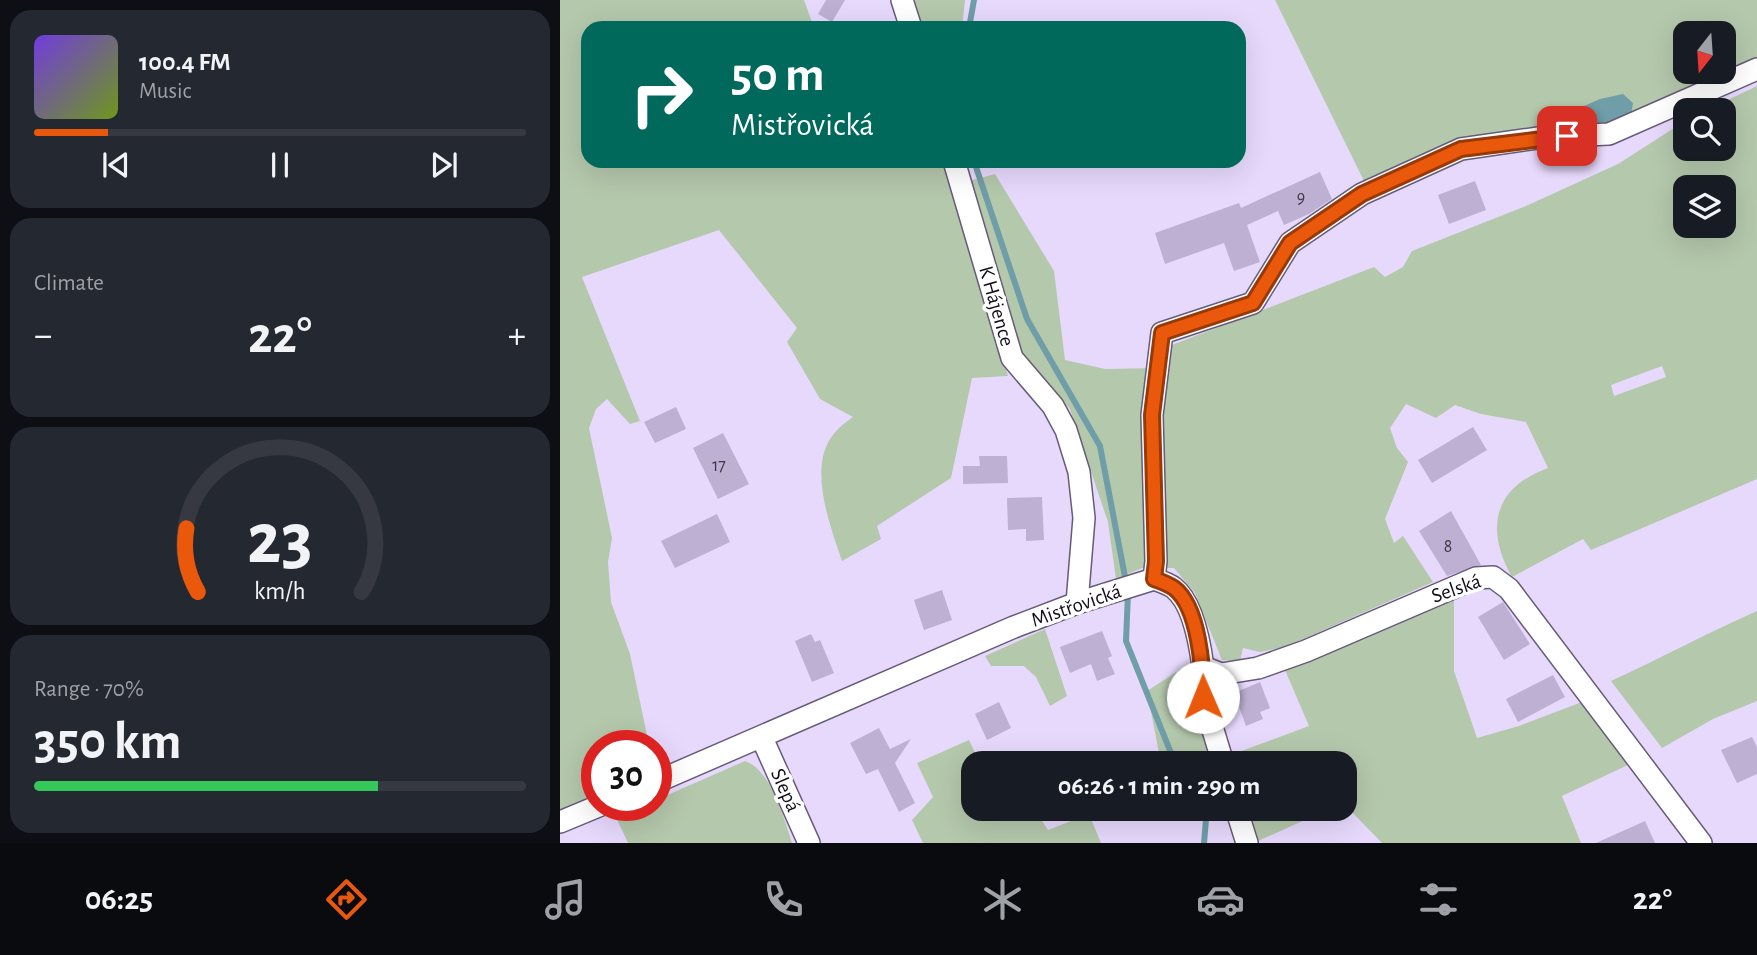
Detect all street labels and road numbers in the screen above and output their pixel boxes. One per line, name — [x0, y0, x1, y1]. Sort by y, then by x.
street label: K Hájence — [975, 264, 1018, 349]
street label: Selská — [1429, 570, 1484, 607]
street label: Mistřovická — [1028, 580, 1124, 631]
street label: Slepá — [767, 765, 804, 815]

